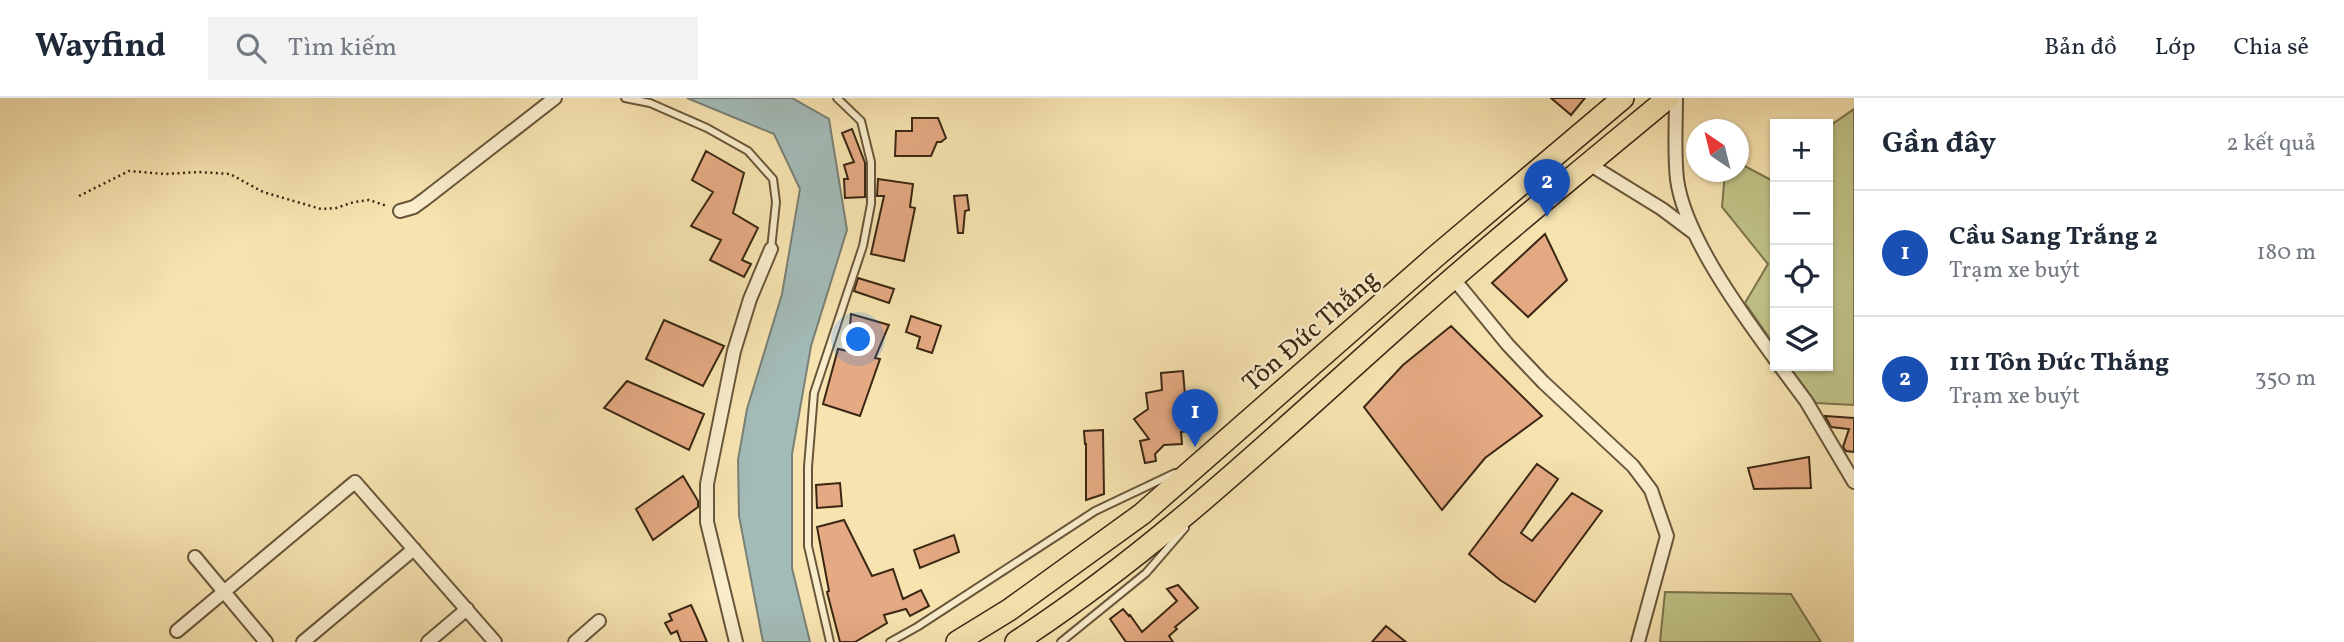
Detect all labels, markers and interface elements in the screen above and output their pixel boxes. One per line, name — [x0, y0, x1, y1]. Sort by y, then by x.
search box — [208, 17, 698, 80]
text: Wayfind — [35, 25, 166, 71]
icon: search — [232, 29, 270, 67]
text: Tìm kiếm — [288, 30, 397, 66]
text: Bản đồ — [2044, 31, 2117, 65]
text: Lớp — [2155, 31, 2195, 65]
text: Chia sẻ — [2233, 31, 2309, 65]
north arrow — [1686, 119, 1749, 182]
map controls — [1770, 119, 1833, 371]
button: + — [1770, 119, 1833, 182]
text: Gần đây — [1882, 123, 1996, 165]
text: 2 kết quả — [2226, 128, 2316, 160]
pin: 2 — [1524, 159, 1570, 217]
button: − — [1770, 182, 1833, 245]
text: Cầu Sang Trắng 2 — [1949, 219, 2158, 255]
text: 1 — [1900, 237, 1910, 269]
text: 180 m — [2257, 237, 2316, 269]
button: locate — [1770, 245, 1833, 308]
text: Trạm xe buýt — [1949, 255, 2080, 287]
street label: Tôn Đức Thắng — [1235, 262, 1387, 401]
button: layers — [1770, 308, 1833, 371]
your location — [841, 322, 875, 356]
text: 111 Tôn Đức Thắng — [1949, 345, 2169, 381]
text: 2 — [1899, 363, 1911, 395]
text: 350 m — [2255, 363, 2316, 395]
text: Trạm xe buýt — [1949, 381, 2080, 413]
pin: 1 — [1172, 389, 1218, 447]

